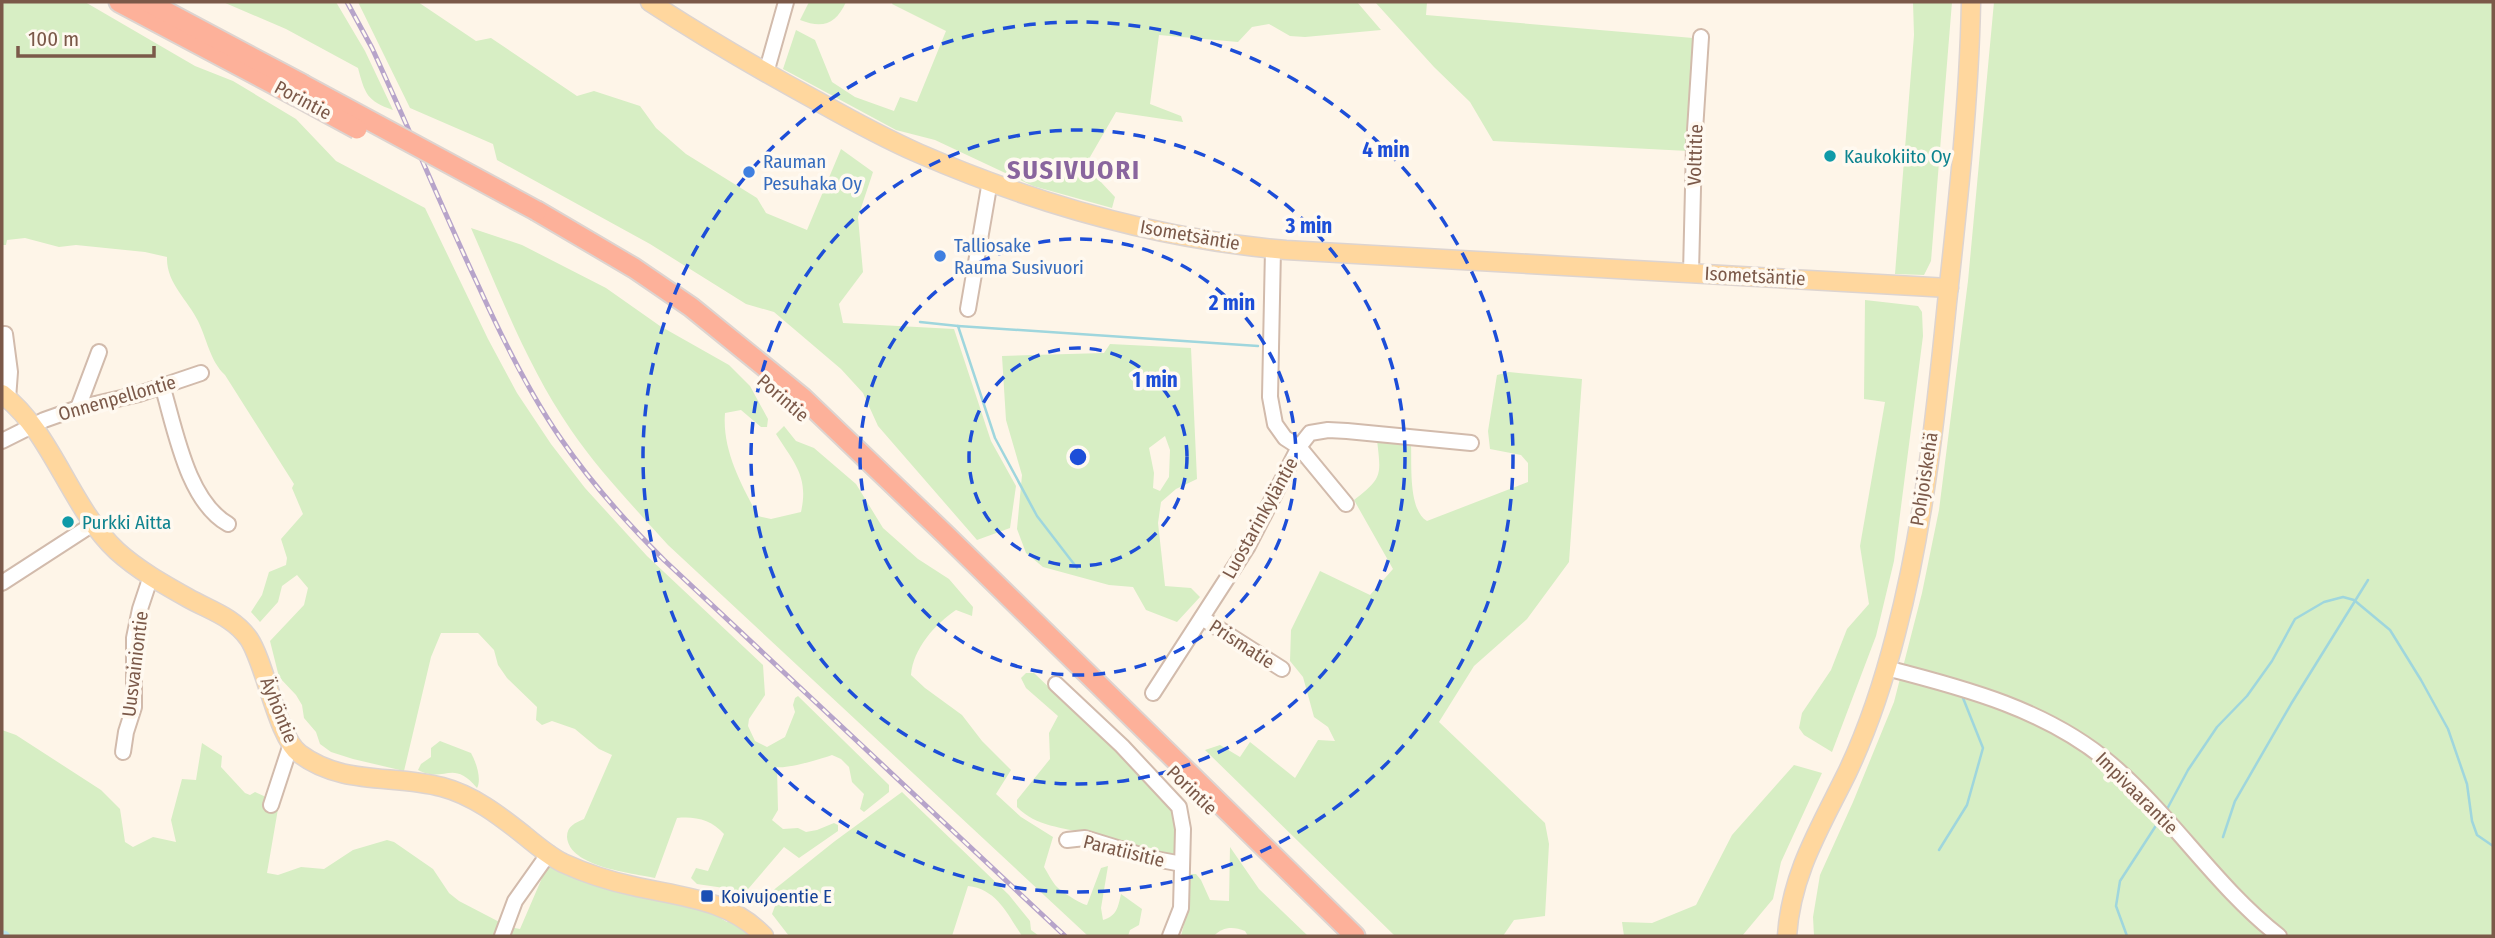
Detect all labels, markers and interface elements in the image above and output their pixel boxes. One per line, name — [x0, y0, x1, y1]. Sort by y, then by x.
scale bar — [18, 14, 154, 58]
text: 100 m — [28, 26, 79, 52]
street label: Porintie — [271, 75, 335, 125]
street label: Volttitie — [1682, 124, 1708, 186]
text: 4 min — [1362, 137, 1410, 163]
place label: Kaukokiito Oy — [1844, 145, 1952, 168]
marker: Kaukokiito Oy — [1822, 148, 1838, 164]
place label: Rauman Pesuhaka Oy — [763, 150, 862, 195]
district label: SUSIVUORI — [1007, 155, 1141, 186]
marker: Rauman Pesuhaka Oy — [741, 164, 757, 180]
text: 3 min — [1285, 213, 1332, 239]
street label: Isometsäntie — [1138, 215, 1242, 255]
place label: Talliosake Rauma Susivuori — [954, 234, 1084, 279]
marker: Talliosake Rauma Susivuori — [932, 248, 948, 264]
street label: Isometsäntie — [1704, 262, 1806, 290]
text: 2 min — [1208, 290, 1255, 316]
text: 1 min — [1132, 367, 1178, 393]
street label: Porintie — [752, 369, 814, 427]
street label: Onnenpellontie — [56, 370, 178, 426]
street label: Pohjoiskehä — [1905, 431, 1943, 527]
centre of rings — [1066, 445, 1090, 469]
street label: Luostarinkyläntie — [1217, 453, 1303, 583]
place label: Purkki Aitta — [82, 511, 171, 534]
marker: Purkki Aitta — [60, 514, 76, 530]
street label: Uusvainiontie — [117, 610, 153, 718]
street label: Prismatie — [1205, 614, 1279, 674]
street label: Äyhöntie — [255, 674, 303, 746]
street label: Impivaarantie — [2091, 747, 2183, 839]
street label: Porintie — [1162, 760, 1222, 820]
street label: Paratiisitie — [1081, 830, 1167, 872]
place label: Koivujoentie E — [721, 885, 832, 908]
marker: Koivujoentie E — [699, 888, 715, 904]

